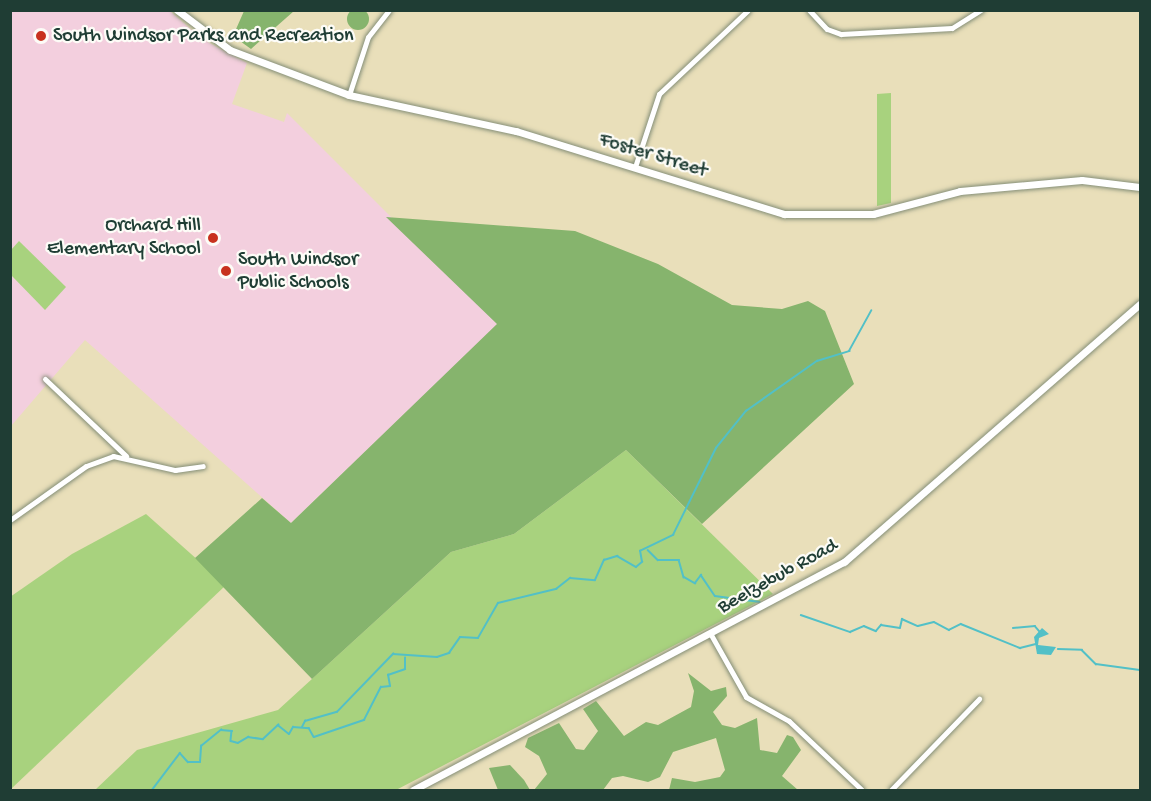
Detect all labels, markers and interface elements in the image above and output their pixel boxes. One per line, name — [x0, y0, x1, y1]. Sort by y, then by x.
place label: South Windsor Parks and Recreation — [53, 24, 354, 48]
marker: South Windsor Parks and Recreation — [34, 29, 48, 43]
street label: Foster Street — [596, 128, 710, 184]
place label: Orchard Hill Elementary School — [47, 214, 201, 261]
marker: Orchard Hill Elementary School — [206, 231, 220, 245]
place label: South Windsor Public Schools — [238, 248, 358, 295]
marker: South Windsor Public Schools — [219, 264, 233, 278]
street label: Beelzebub Road — [714, 534, 842, 620]

